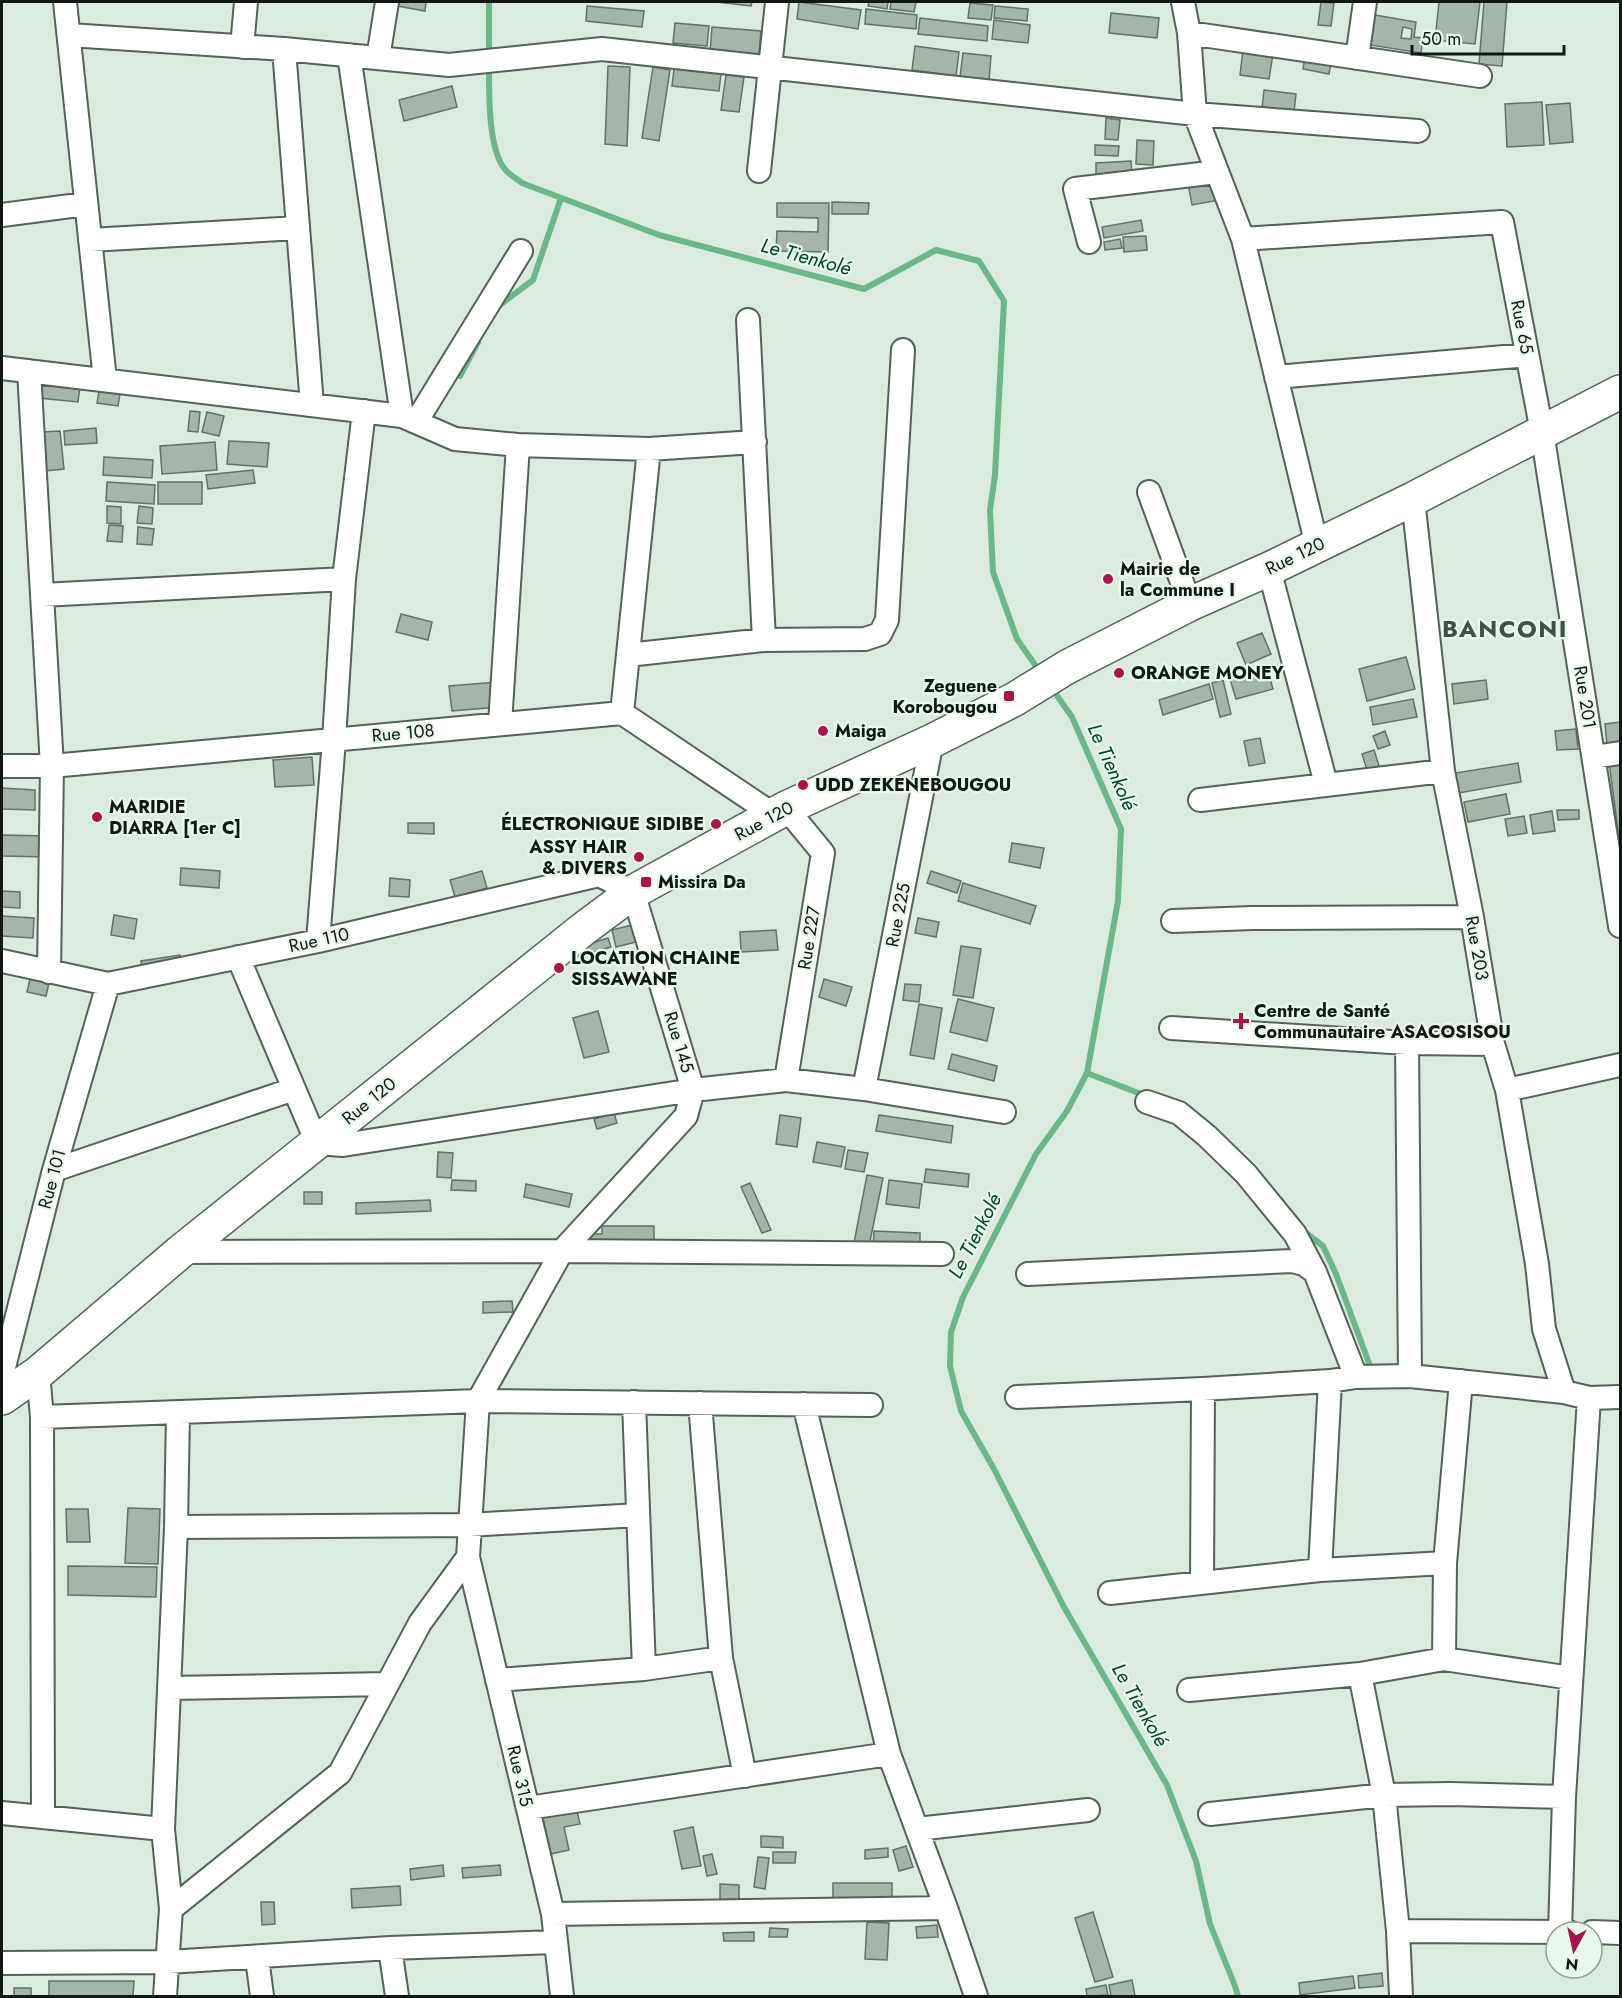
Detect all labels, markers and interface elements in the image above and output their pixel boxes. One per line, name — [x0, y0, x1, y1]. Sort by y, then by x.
scale bar — [1412, 18, 1564, 56]
text: 50 m — [1421, 26, 1461, 52]
water label: Le Tienkolé — [758, 231, 855, 283]
street label: Rue 65 — [1504, 298, 1540, 356]
street label: Rue 120 — [1261, 530, 1329, 582]
place label: Mairie de la Commune I — [1120, 556, 1235, 603]
marker: Mairie de la Commune I — [1101, 572, 1115, 586]
district label: BANCONI — [1442, 611, 1568, 646]
place label: ORANGE MONEY — [1131, 660, 1284, 686]
street label: Rue 201 — [1567, 664, 1603, 730]
marker: ORANGE MONEY — [1112, 666, 1126, 680]
place label: Zeguene Korobougou — [893, 673, 997, 720]
marker: Zeguene Korobougou — [1002, 689, 1016, 703]
street label: Rue 108 — [371, 717, 435, 749]
place label: Maiga — [835, 718, 886, 744]
water label: Le Tienkolé — [1080, 719, 1144, 816]
marker: Maiga — [816, 724, 830, 738]
place label: UDD ZEKENEBOUGOU — [815, 772, 1011, 798]
marker: UDD ZEKENEBOUGOU — [796, 778, 810, 792]
place label: MARIDIE DIARRA [1er C] — [109, 794, 241, 841]
street label: Rue 120 — [730, 795, 798, 847]
marker: MARIDIE DIARRA [1er C] — [90, 810, 104, 824]
place label: ÉLECTRONIQUE SIDIBE — [501, 811, 704, 837]
marker: ÉLECTRONIQUE SIDIBE — [709, 817, 723, 831]
place label: ASSY HAIR & DIVERS — [528, 834, 627, 881]
marker: ASSY HAIR & DIVERS — [632, 850, 646, 864]
place label: Missira Da — [658, 869, 746, 895]
marker: Missira Da — [639, 875, 653, 889]
street label: Rue 225 — [879, 881, 917, 949]
street label: Rue 227 — [791, 904, 827, 972]
street label: Rue 203 — [1459, 914, 1495, 982]
street label: Rue 110 — [286, 921, 352, 959]
place label: LOCATION CHAINE SISSAWANE — [571, 945, 740, 992]
marker: LOCATION CHAINE SISSAWANE — [552, 961, 566, 975]
place label: Centre de Santé Communautaire ASACOSISOU — [1254, 998, 1511, 1045]
street label: Rue 145 — [657, 1008, 701, 1076]
marker: Centre de Santé Communautaire ASACOSISOU — [1232, 1012, 1250, 1030]
street label: Rue 120 — [336, 1071, 402, 1131]
street label: Rue 101 — [32, 1146, 72, 1212]
water label: Le Tienkolé — [941, 1187, 1009, 1284]
water label: Le Tienkolé — [1104, 1658, 1176, 1753]
street label: Rue 315 — [500, 1743, 540, 1809]
north arrow — [1544, 1920, 1604, 1980]
text: N — [1564, 1952, 1580, 1977]

